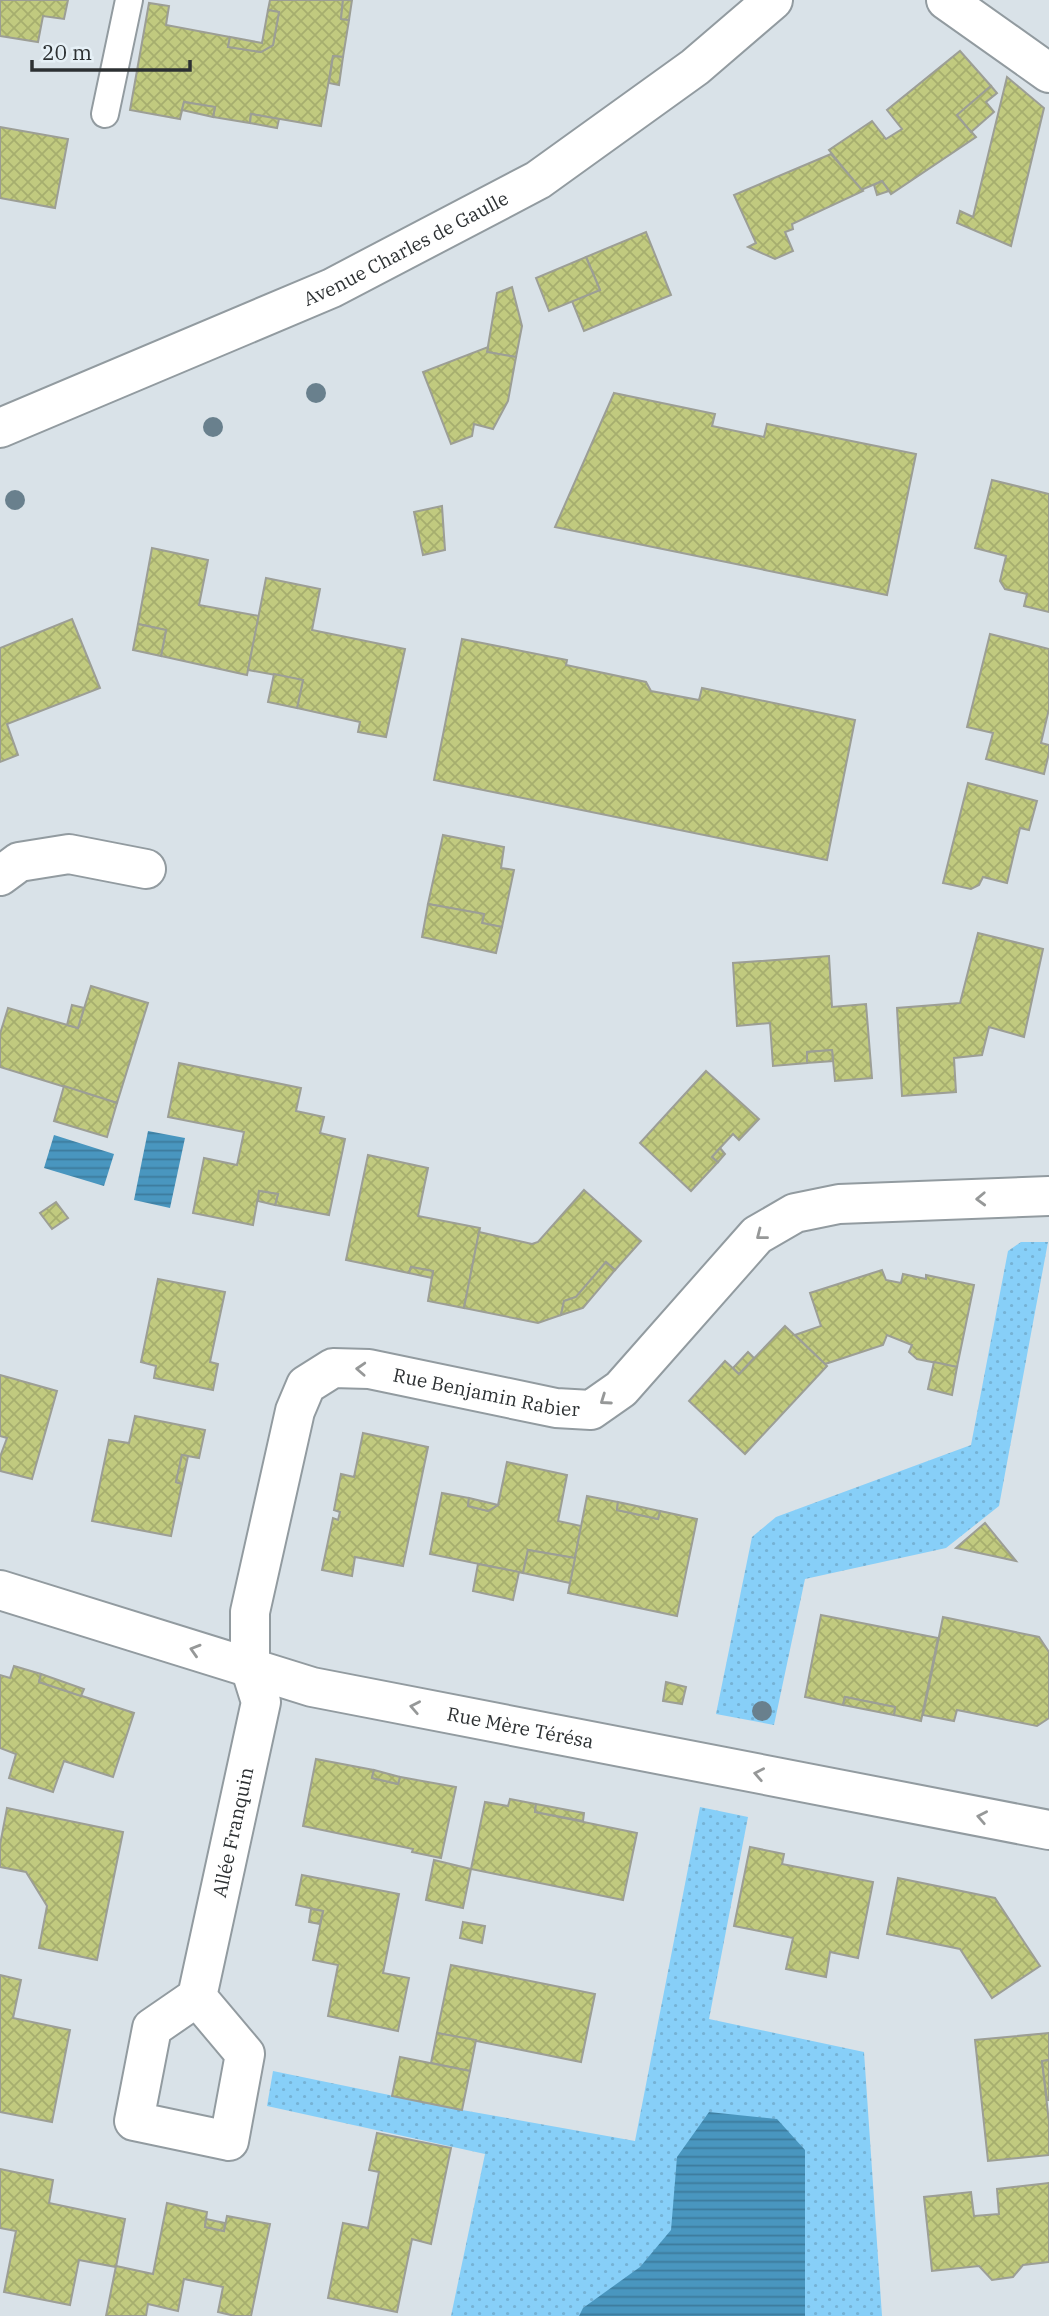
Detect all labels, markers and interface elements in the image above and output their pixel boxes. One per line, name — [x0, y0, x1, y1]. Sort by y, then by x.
scale bar — [32, 28, 189, 72]
text: 20 m — [42, 38, 92, 66]
street label: Avenue Charles de Gaulle — [300, 186, 512, 311]
one-way arrow — [975, 1191, 986, 1206]
one-way arrow — [757, 1226, 769, 1239]
one-way arrow — [355, 1362, 366, 1377]
street label: Rue Benjamin Rabier — [391, 1362, 581, 1421]
one-way arrow — [600, 1392, 613, 1405]
one-way arrow — [189, 1644, 201, 1659]
one-way arrow — [409, 1700, 421, 1715]
street label: Rue Mère Térésa — [445, 1701, 596, 1753]
street label: Allée Franquin — [207, 1765, 259, 1900]
one-way arrow — [753, 1767, 765, 1782]
one-way arrow — [976, 1811, 988, 1826]

